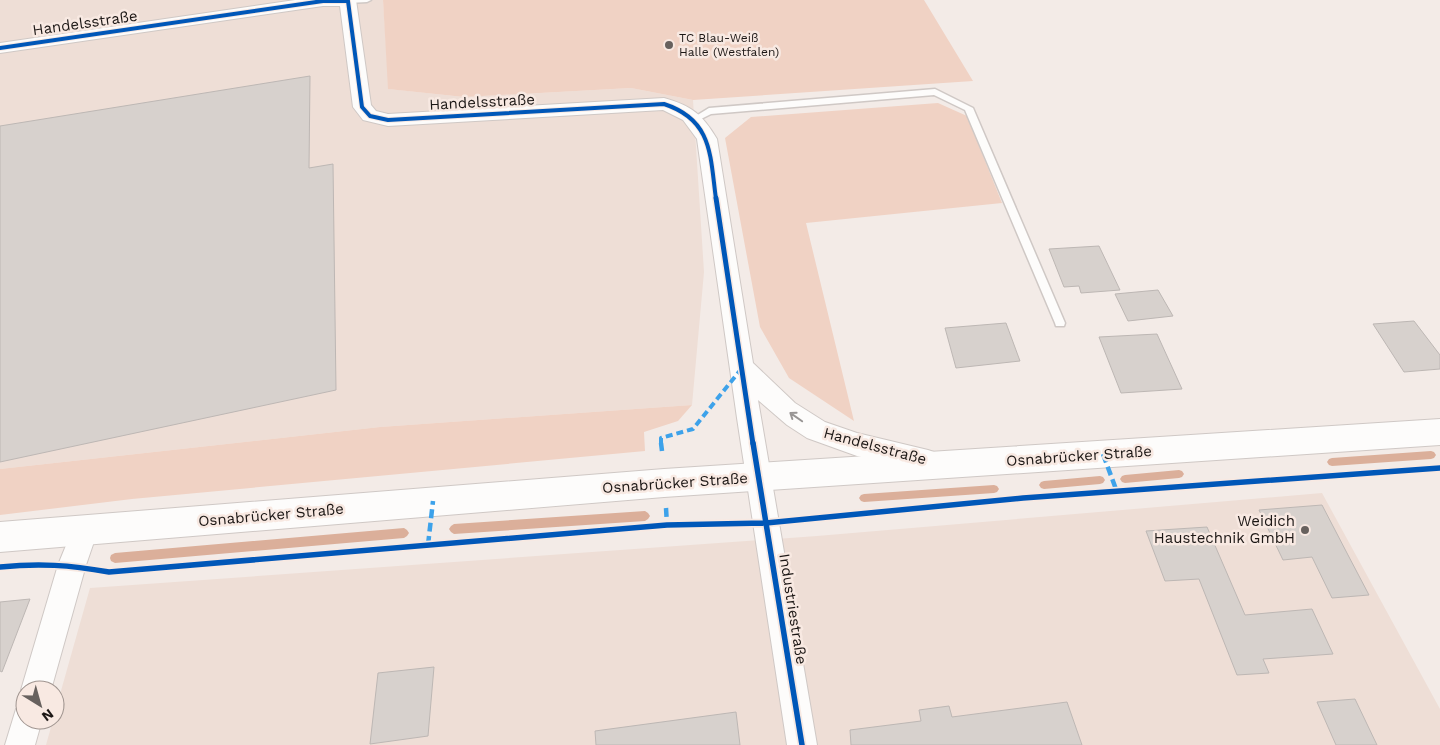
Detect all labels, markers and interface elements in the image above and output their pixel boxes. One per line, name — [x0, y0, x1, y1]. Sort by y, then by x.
street label: Handelsstraße — [31, 7, 139, 39]
place label: TC Blau-Weiß Halle (Westfalen) — [679, 31, 779, 59]
marker: TC Blau-Weiß Halle (Westfalen) — [663, 39, 675, 51]
street label: Handelsstraße — [429, 90, 535, 114]
one-way arrow — [789, 412, 803, 422]
street label: Handelsstraße — [822, 424, 928, 468]
street label: Osnabrücker Straße — [1006, 442, 1152, 470]
street label: Osnabrücker Straße — [602, 469, 748, 497]
street label: Osnabrücker Straße — [197, 500, 345, 530]
place label: Weidich Haustechnik GmbH — [1154, 512, 1295, 547]
marker: Weidich Haustechnik GmbH — [1299, 524, 1311, 536]
street label: Industriestraße — [775, 552, 811, 666]
north arrow — [15, 680, 65, 730]
text: N — [39, 706, 57, 725]

